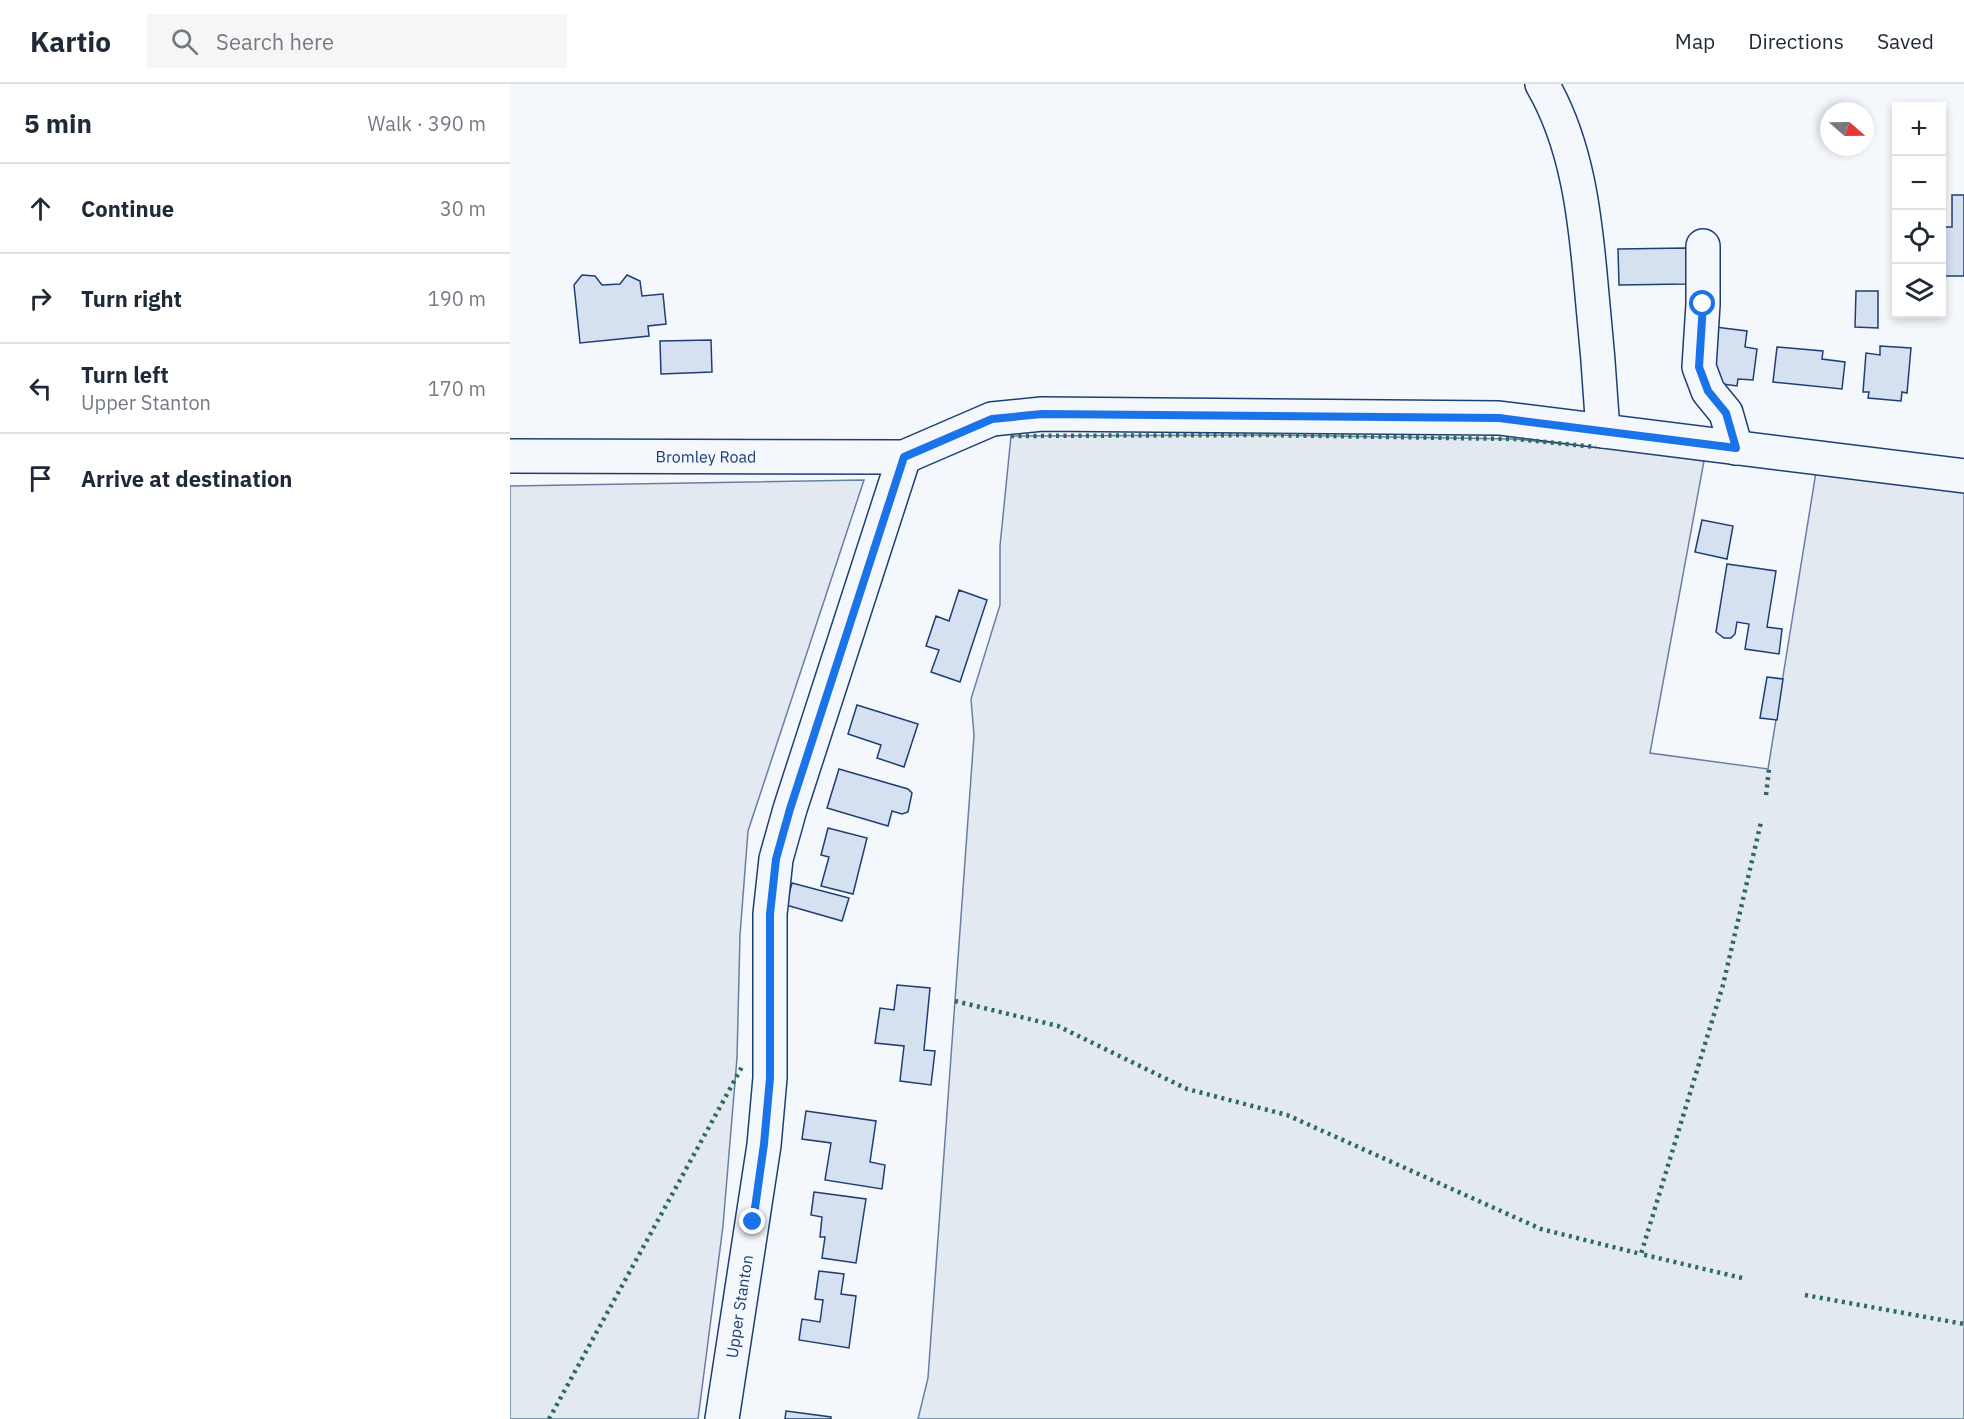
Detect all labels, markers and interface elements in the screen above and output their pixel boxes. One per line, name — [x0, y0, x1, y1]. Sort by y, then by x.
search box — [147, 14, 567, 68]
text: Kartio — [30, 23, 111, 60]
icon: search — [168, 25, 201, 58]
text: Search here — [216, 27, 334, 56]
text: Map — [1675, 27, 1715, 55]
text: Directions — [1748, 27, 1844, 55]
text: Saved — [1877, 27, 1934, 55]
north arrow — [1820, 102, 1874, 156]
map controls — [1892, 102, 1946, 318]
button: + — [1892, 102, 1946, 156]
text: 5 min — [24, 106, 92, 140]
text: Walk · 390 m — [368, 110, 486, 137]
button: − — [1892, 156, 1946, 210]
icon: ahead — [24, 192, 57, 225]
text: Continue — [81, 194, 174, 223]
text: 30 m — [440, 195, 486, 222]
button: locate — [1892, 210, 1946, 264]
button: layers — [1892, 264, 1946, 318]
icon: right — [24, 282, 57, 315]
text: Turn right — [81, 284, 182, 313]
text: 190 m — [428, 285, 486, 312]
route start — [1689, 290, 1715, 316]
text: Turn left — [81, 360, 169, 389]
icon: left — [24, 372, 57, 405]
text: 170 m — [428, 375, 486, 402]
text: Upper Stanton — [81, 389, 211, 416]
street label: Bromley Road — [656, 446, 756, 467]
icon: arrive — [24, 462, 57, 495]
text: Arrive at destination — [81, 464, 292, 493]
route end — [739, 1208, 765, 1234]
street label: Upper Stanton — [722, 1253, 757, 1359]

